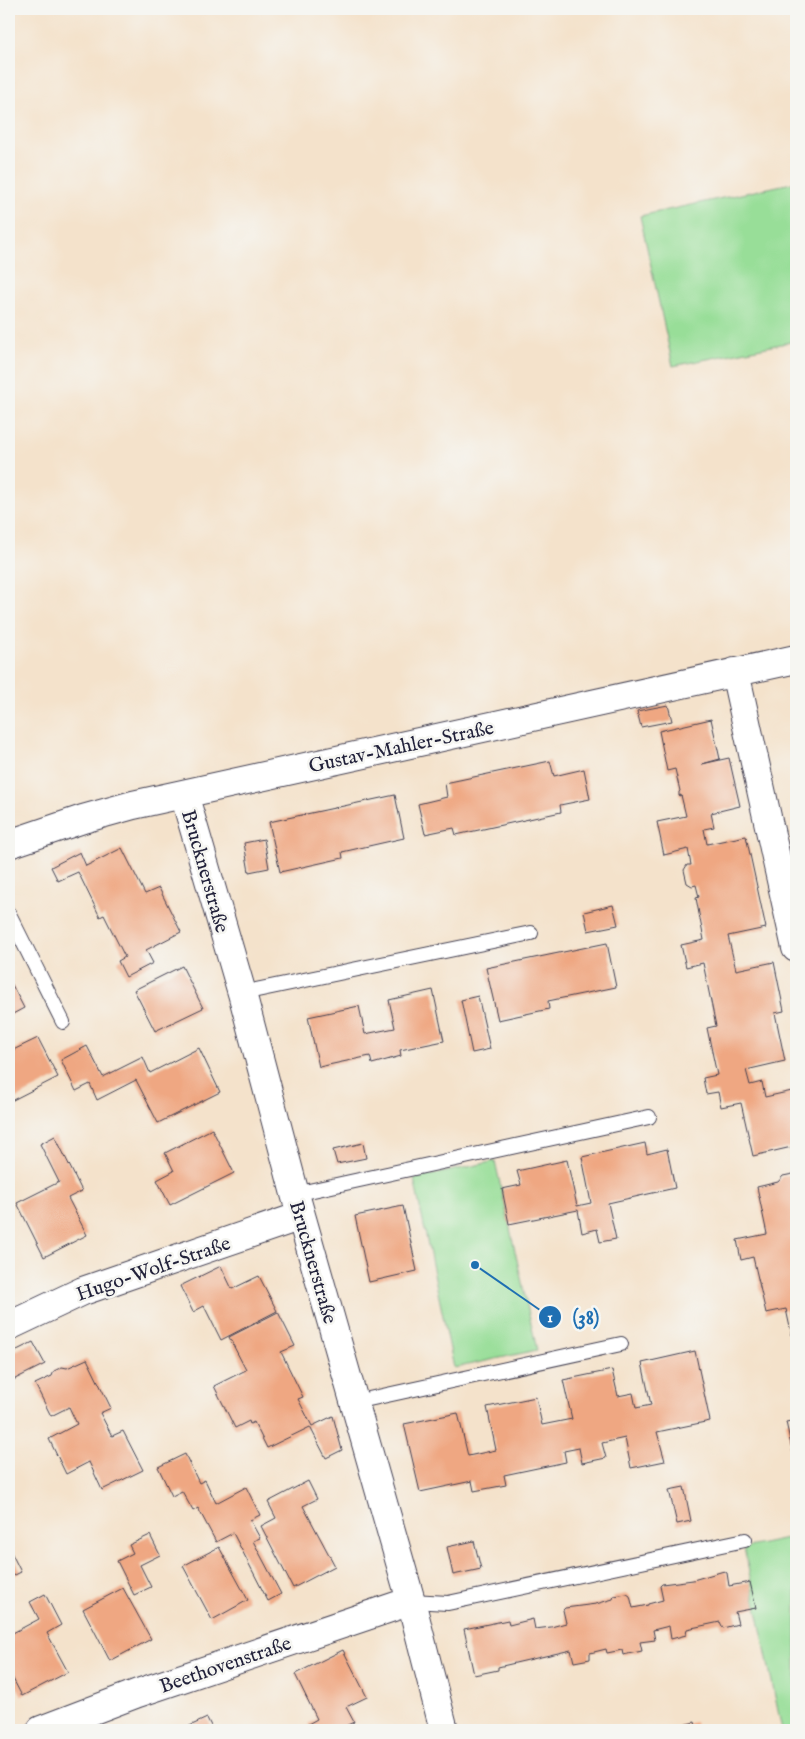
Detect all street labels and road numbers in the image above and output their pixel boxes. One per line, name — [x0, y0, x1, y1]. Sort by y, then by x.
street label: Gustav-Mahler-Straße — [306, 716, 496, 779]
street label: Brucknerstraße — [175, 807, 234, 936]
street label: Brucknerstraße — [283, 1198, 342, 1327]
street label: Hugo-Wolf-Straße — [73, 1231, 234, 1308]
street label: Beethovenstraße — [156, 1631, 295, 1700]

